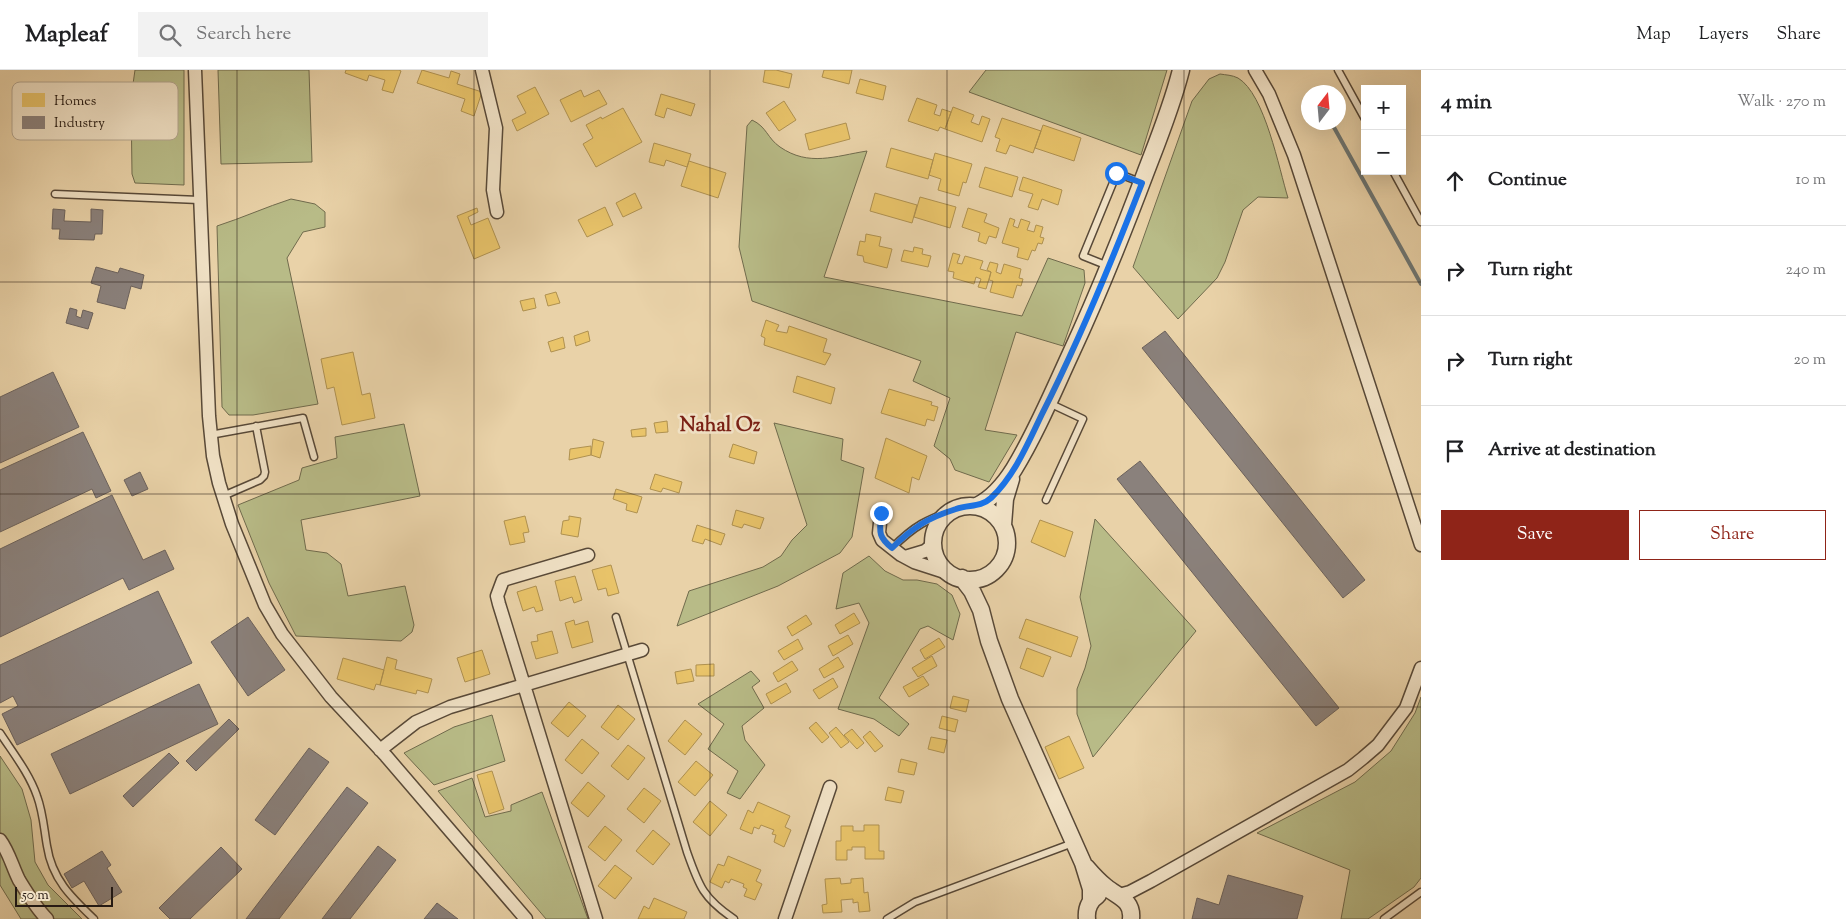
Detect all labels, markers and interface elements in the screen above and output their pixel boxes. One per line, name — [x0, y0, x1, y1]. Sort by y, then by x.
search box — [138, 12, 488, 57]
text: Mapleaf — [25, 18, 108, 52]
icon: search — [156, 21, 184, 49]
text: Search here — [196, 21, 291, 48]
text: Map — [1636, 22, 1671, 48]
text: Layers — [1699, 22, 1749, 48]
text: Share — [1777, 22, 1821, 48]
legend — [12, 82, 178, 140]
north arrow — [1301, 85, 1346, 130]
map controls — [1361, 85, 1406, 175]
button: + — [1361, 85, 1406, 130]
text: 4 min — [1441, 88, 1492, 118]
text: Walk · 270 m — [1737, 91, 1826, 114]
text: Homes — [54, 92, 96, 112]
text: Industry — [54, 114, 105, 134]
button: − — [1361, 130, 1406, 175]
route start — [1105, 162, 1128, 185]
icon: ahead — [1441, 167, 1469, 195]
text: Continue — [1488, 167, 1567, 194]
text: 10 m — [1796, 169, 1826, 192]
icon: right — [1441, 257, 1469, 285]
text: Turn right — [1488, 257, 1572, 284]
text: 240 m — [1785, 259, 1826, 282]
icon: right — [1441, 347, 1469, 375]
text: Turn right — [1488, 347, 1572, 374]
text: 20 m — [1793, 349, 1826, 372]
district label: Nahal Oz — [680, 412, 761, 441]
icon: arrive — [1441, 437, 1469, 465]
text: Arrive at destination — [1488, 437, 1656, 464]
route end — [870, 502, 893, 525]
button: Save — [1441, 510, 1629, 560]
button: Share — [1639, 510, 1826, 560]
scale bar — [15, 884, 112, 907]
text: 50 m — [22, 886, 49, 906]

